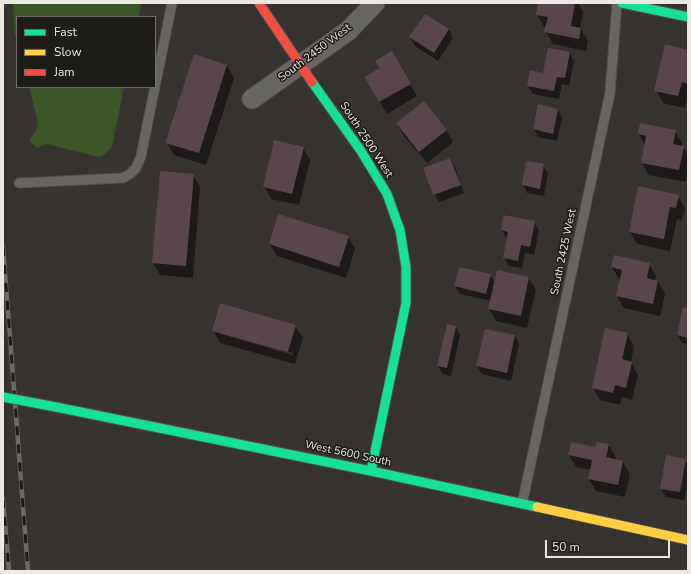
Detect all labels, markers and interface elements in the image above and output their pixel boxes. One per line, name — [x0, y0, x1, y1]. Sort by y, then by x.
legend — [16, 16, 156, 88]
street label: South 2450 West — [276, 21, 354, 85]
text: Fast — [54, 24, 77, 40]
text: Slow — [54, 44, 82, 60]
text: Jam — [54, 64, 75, 80]
street label: South 2500 West — [337, 100, 395, 180]
street label: South 2425 West — [548, 208, 580, 296]
street label: West 5600 South — [304, 438, 392, 470]
scale bar — [547, 532, 672, 558]
text: 50 m — [552, 539, 580, 555]

